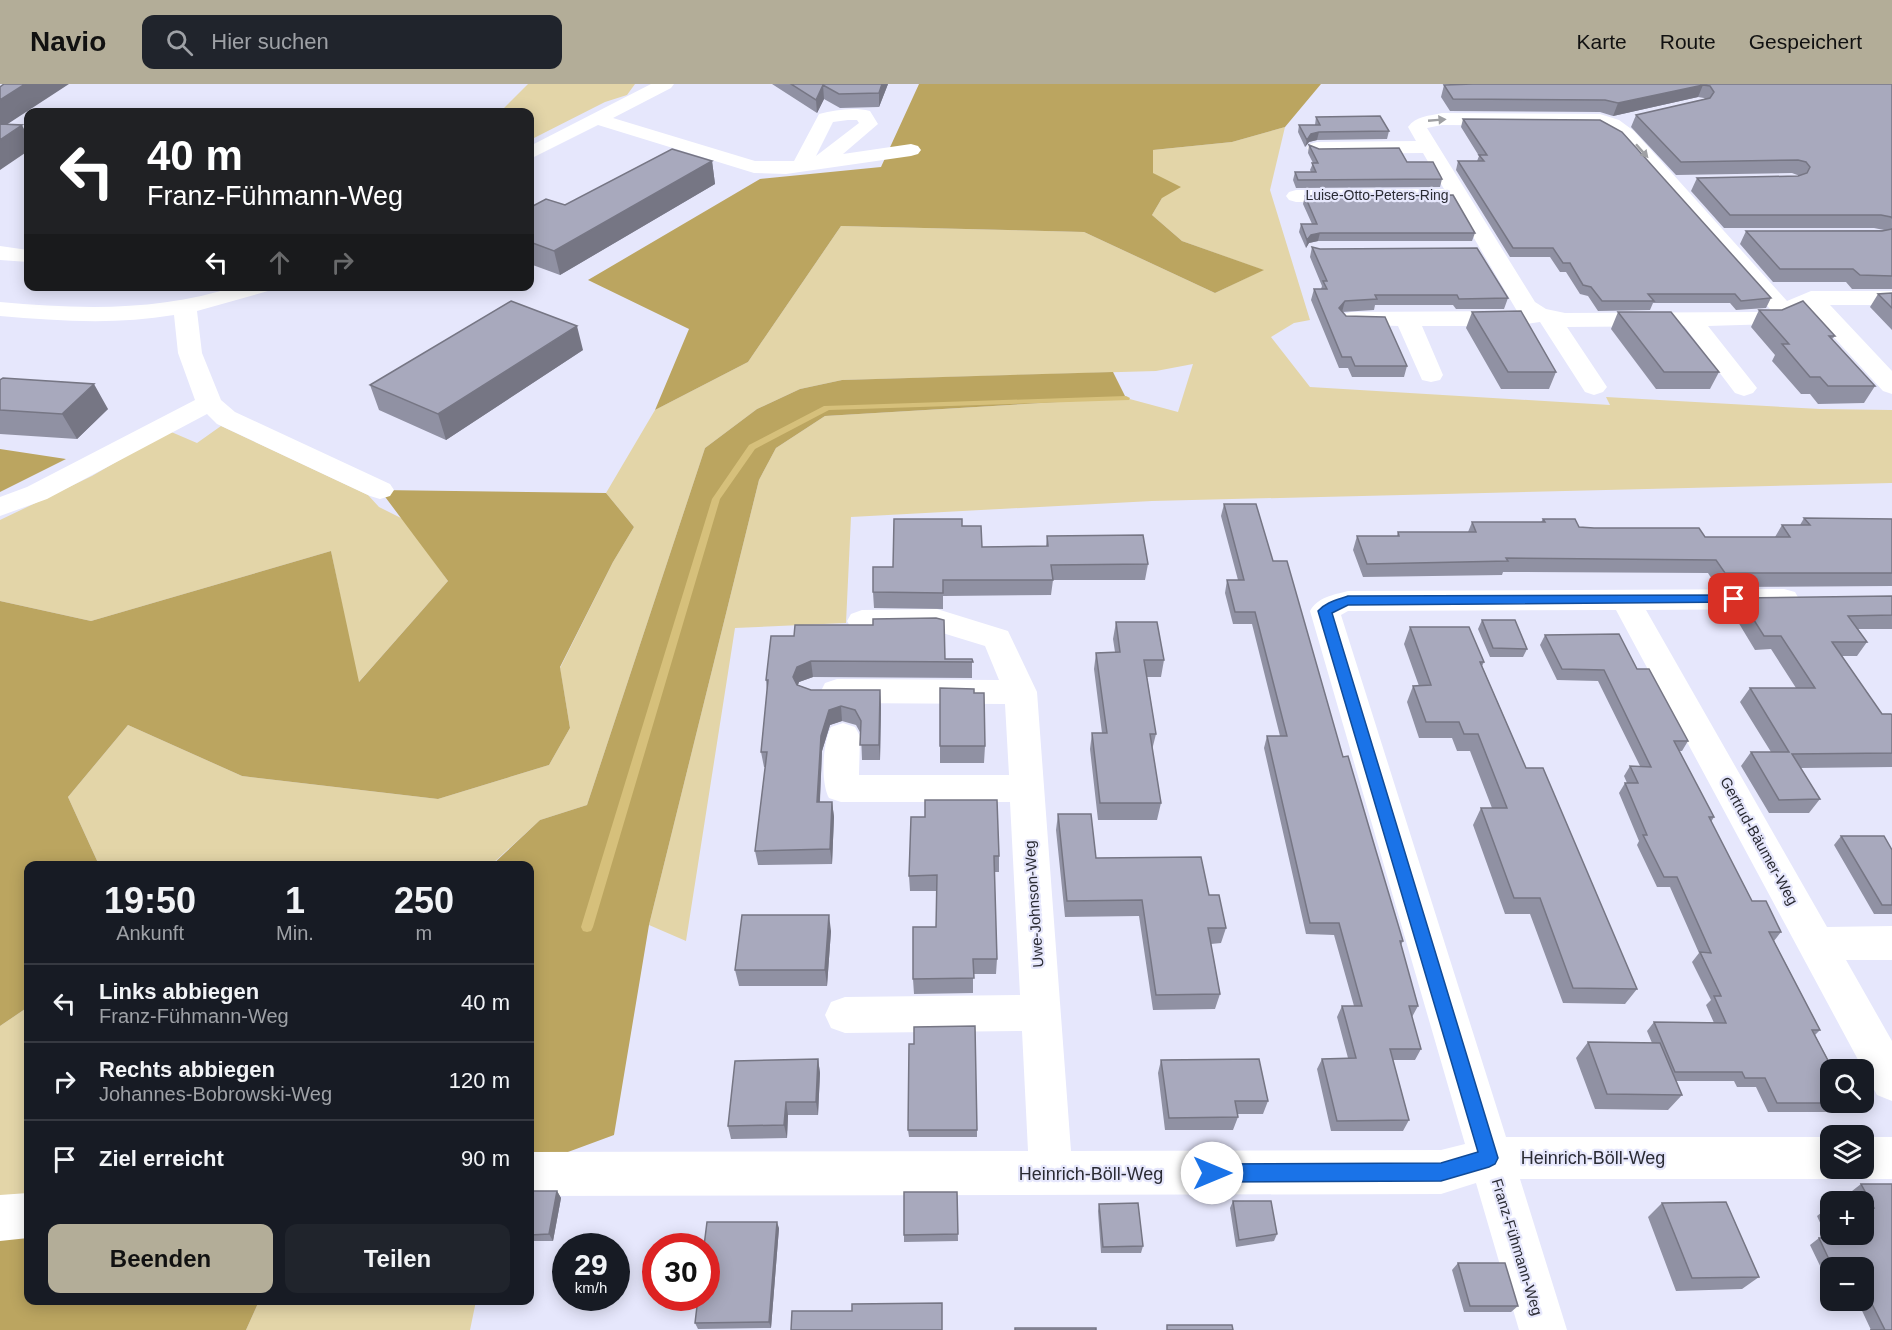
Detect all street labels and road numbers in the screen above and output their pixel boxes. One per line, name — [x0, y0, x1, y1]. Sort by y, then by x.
street label: Luise-Otto-Peters-Ring — [1305, 187, 1449, 203]
street label: Gertrud-Bäumer-Weg — [1717, 774, 1802, 908]
street label: Uwe-Johnson-Weg — [1021, 840, 1046, 968]
street label: Heinrich-Böll-Weg — [1521, 1148, 1665, 1168]
street label: Heinrich-Böll-Weg — [1019, 1164, 1163, 1184]
street label: Franz-Fühmann-Weg — [1489, 1176, 1546, 1317]

